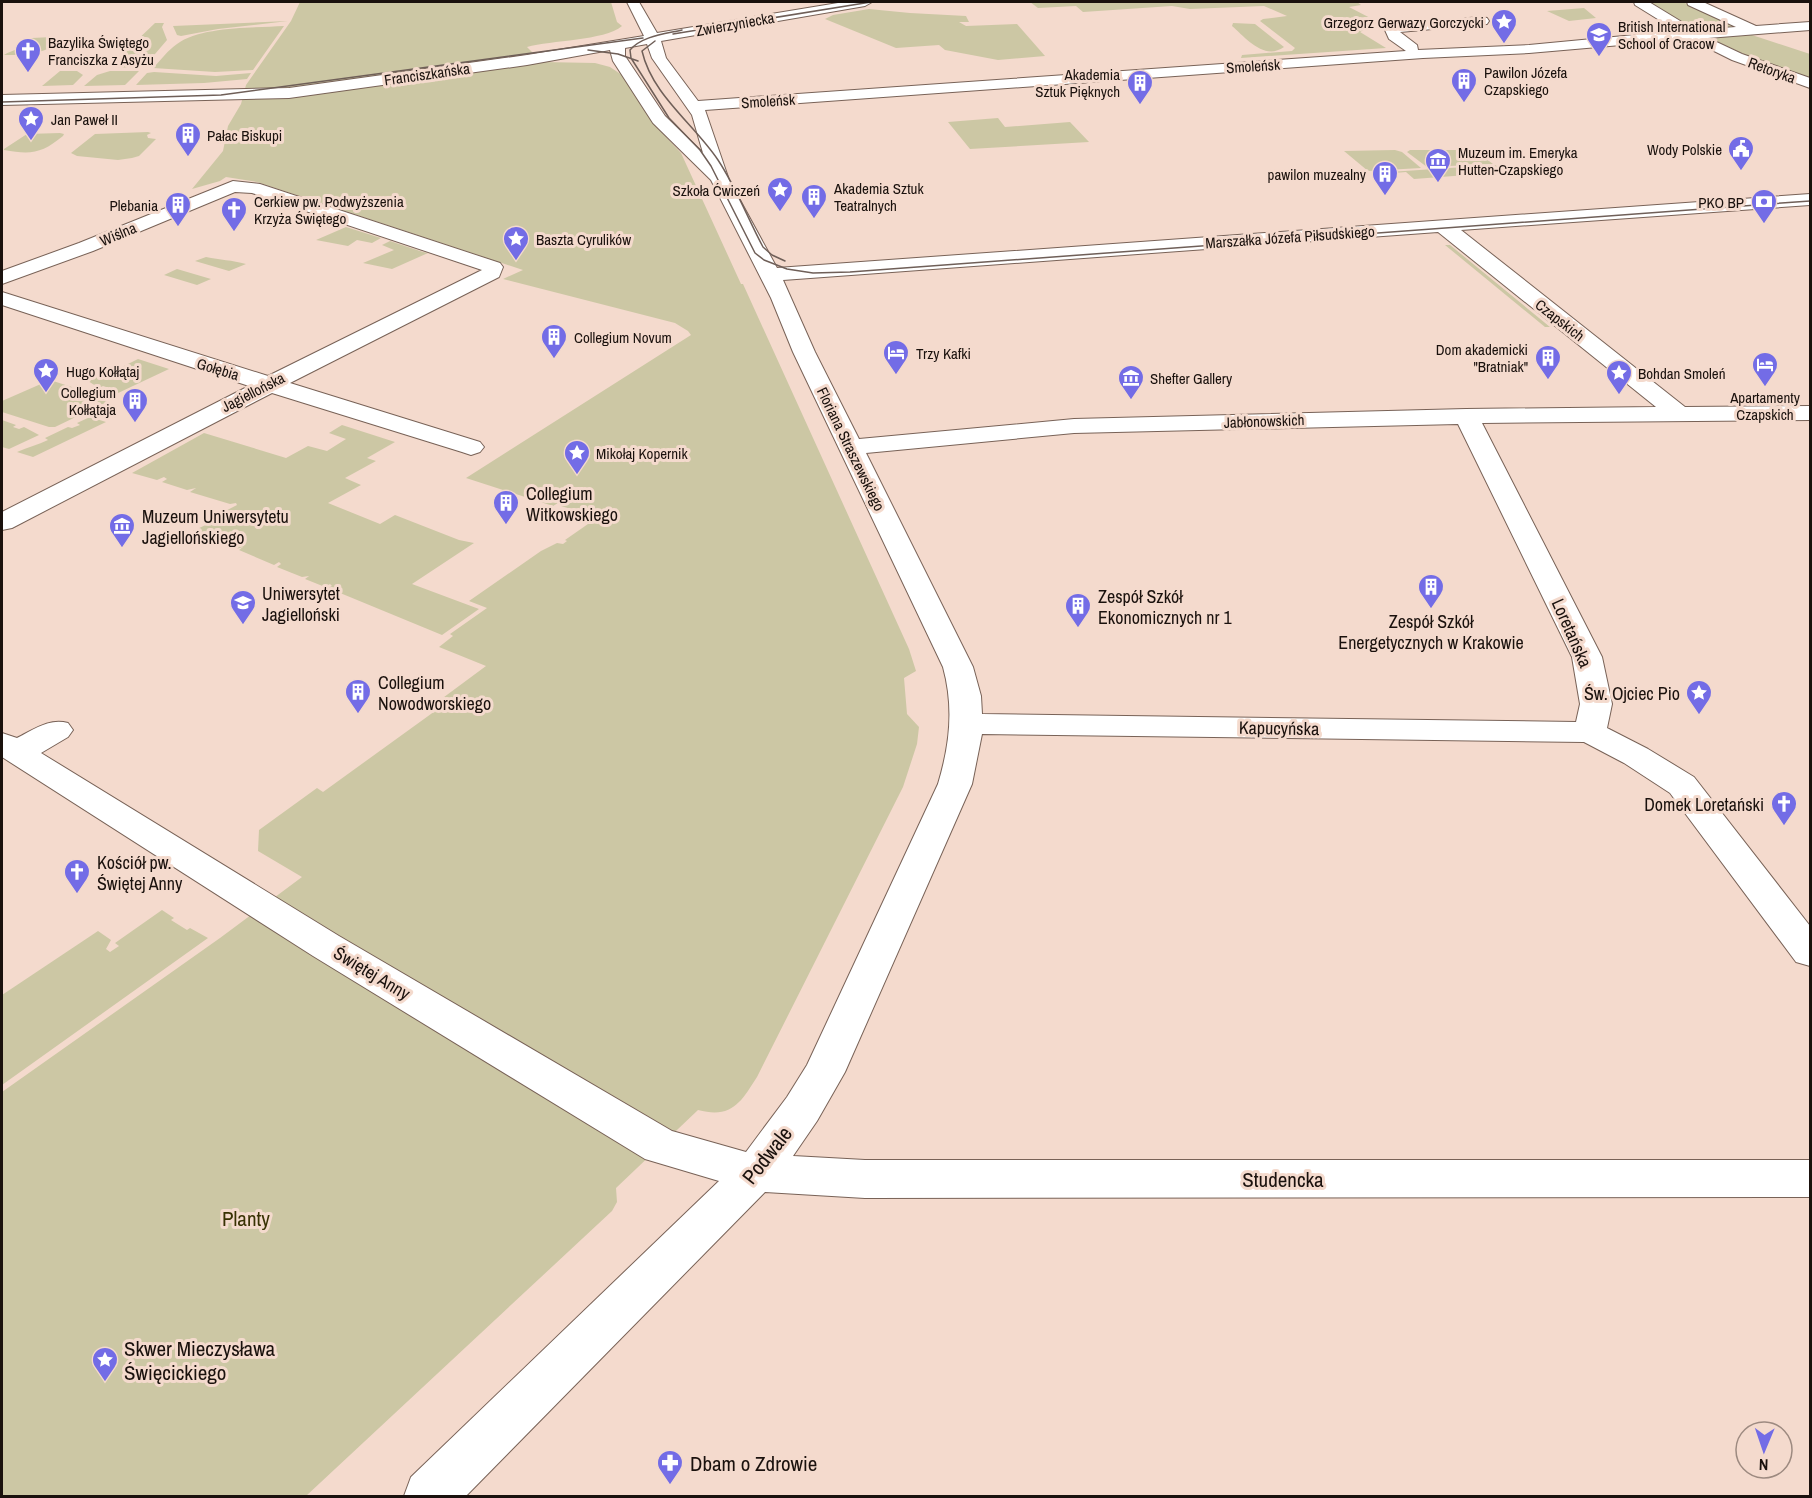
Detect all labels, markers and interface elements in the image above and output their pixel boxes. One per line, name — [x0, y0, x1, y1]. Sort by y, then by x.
street label: Zwierzyniecka — [694, 7, 776, 41]
place icon: Grzegorz Gerwazy Gorczycki — [1489, 7, 1519, 45]
place label: Grzegorz Gerwazy Gorczycki — [1323, 12, 1484, 33]
place label: British International School of Cracow — [1618, 16, 1725, 54]
school or university icon: British International School of Cracow — [1584, 20, 1614, 58]
place label: Bazylika Świętego Franciszka z Asyżu — [48, 32, 154, 70]
church icon: Bazylika Świętego Franciszka z Asyżu — [13, 36, 43, 74]
street label: Retoryka — [1745, 52, 1799, 88]
street label: Smoleńsk — [1225, 54, 1282, 78]
street label: Franciszkańska — [383, 58, 471, 90]
place label: Pawilon Józefa Czapskiego — [1484, 62, 1568, 100]
place label: Akademia Sztuk Pięknych — [1035, 64, 1120, 102]
building icon: Pawilon Józefa Czapskiego — [1449, 66, 1479, 104]
building icon: Akademia Sztuk Pięknych — [1125, 68, 1155, 106]
street label: Smoleńsk — [740, 89, 797, 113]
place icon: Jan Paweł II — [16, 104, 46, 142]
place label: Jan Paweł II — [51, 109, 118, 130]
building icon: Pałac Biskupi — [173, 120, 203, 158]
place label: Pałac Biskupi — [207, 125, 282, 146]
public building icon: Wody Polskie — [1726, 134, 1756, 172]
place label: Wody Polskie — [1647, 139, 1722, 160]
place label: Muzeum im. Emeryka Hutten-Czapskiego — [1458, 142, 1578, 180]
museum icon: Muzeum im. Emeryka Hutten-Czapskiego — [1423, 146, 1453, 184]
building icon: pawilon muzealny — [1370, 159, 1400, 197]
place label: pawilon muzealny — [1268, 164, 1367, 185]
place icon: Szkoła Ćwiczeń — [765, 175, 795, 213]
place label: Akademia Sztuk Teatralnych — [833, 178, 924, 216]
place label: Szkoła Ćwiczeń — [673, 180, 760, 201]
building icon: Akademia Sztuk Teatralnych — [799, 182, 829, 220]
bank icon: PKO BP — [1749, 187, 1779, 225]
building icon: Plebania — [163, 190, 193, 228]
place label: Cerkiew pw. Podwyższenia Krzyża Świętego — [254, 191, 404, 229]
place label: PKO BP — [1698, 192, 1744, 213]
place label: Plebania — [109, 195, 158, 216]
church icon: Cerkiew pw. Podwyższenia Krzyża Świętego — [219, 195, 249, 233]
street label: Wiślna — [97, 217, 140, 251]
street label: Marszałka Józefa Piłsudskiego — [1205, 221, 1375, 253]
place icon: Baszta Cyrulików — [501, 224, 531, 262]
place label: Baszta Cyrulików — [536, 229, 631, 250]
street label: Czapskich — [1531, 294, 1589, 346]
building icon: Collegium Novum — [539, 322, 569, 360]
place label: Collegium Novum — [574, 327, 672, 348]
hotel icon: Trzy Kafki — [881, 338, 911, 376]
place label: Dom akademicki "Bratniak" — [1436, 339, 1528, 377]
place label: Trzy Kafki — [916, 343, 971, 364]
building icon: Dom akademicki "Bratniak" — [1533, 343, 1563, 381]
hotel icon: Apartamenty Czapskich — [1750, 350, 1780, 388]
street label: Gołębia — [194, 353, 242, 385]
place icon: Hugo Kołłątaj — [31, 356, 61, 394]
place icon: Bohdan Smoleń — [1604, 358, 1634, 396]
place label: Hugo Kołłątaj — [66, 361, 139, 382]
museum icon: Shefter Gallery — [1116, 363, 1146, 401]
place label: Bohdan Smoleń — [1638, 363, 1726, 384]
street label: Jagiellońska — [218, 367, 288, 417]
place label: Shefter Gallery — [1150, 368, 1233, 389]
place label: Collegium Kołłątaja — [61, 382, 116, 420]
street label: Floriana Straszewskiego — [812, 384, 890, 515]
building icon: Collegium Kołłątaja — [120, 386, 150, 424]
place label: Apartamenty Czapskich — [1729, 387, 1801, 425]
street label: Jabłonowskich — [1223, 409, 1305, 433]
place icon: Mikołaj Kopernik — [562, 438, 592, 476]
place label: Mikołaj Kopernik — [596, 443, 688, 464]
place label: Collegium Witkowskiego — [526, 481, 618, 527]
building icon: Collegium Witkowskiego — [491, 488, 521, 526]
place label: Muzeum Uniwersytetu Jagiellońskiego — [142, 504, 289, 550]
museum icon: Muzeum Uniwersytetu Jagiellońskiego — [107, 511, 137, 549]
building icon: Zespół Szkół Energetycznych w Krakowie — [1416, 572, 1446, 610]
place label: Uniwersytet Jagielloński — [262, 581, 340, 627]
place label: Zespół Szkół Ekonomicznych nr 1 — [1098, 584, 1233, 630]
school or university icon: Uniwersytet Jagielloński — [228, 588, 258, 626]
building icon: Zespół Szkół Ekonomicznych nr 1 — [1063, 591, 1093, 629]
street label: Loretańska — [1546, 595, 1598, 671]
place label: Zespół Szkół Energetycznych w Krakowie — [1338, 609, 1524, 655]
place label: Collegium Nowodworskiego — [378, 670, 491, 716]
building icon: Collegium Nowodworskiego — [343, 677, 373, 715]
place icon: Św. Ojciec Pio — [1684, 678, 1714, 716]
place label: Św. Ojciec Pio — [1584, 681, 1680, 706]
street label: Kapucyńska — [1239, 715, 1319, 741]
church icon: Domek Loretański — [1769, 789, 1799, 827]
place label: Domek Loretański — [1644, 792, 1764, 817]
place label: Kościół pw. Świętej Anny — [97, 850, 183, 896]
church icon: Kościół pw. Świętej Anny — [62, 857, 92, 895]
street label: Świętej Anny — [329, 940, 416, 1006]
street label: Podwale — [735, 1120, 799, 1190]
street label: Studencka — [1242, 1165, 1324, 1194]
park label: Planty — [222, 1204, 270, 1233]
place label: Skwer Mieczysława Święcickiego — [124, 1334, 276, 1387]
place icon: Skwer Mieczysława Święcickiego — [90, 1345, 120, 1383]
north arrow — [1734, 1420, 1794, 1480]
pharmacy icon: Dbam o Zdrowie — [655, 1448, 685, 1486]
place label: Dbam o Zdrowie — [690, 1449, 817, 1478]
text: N — [1758, 1454, 1769, 1476]

